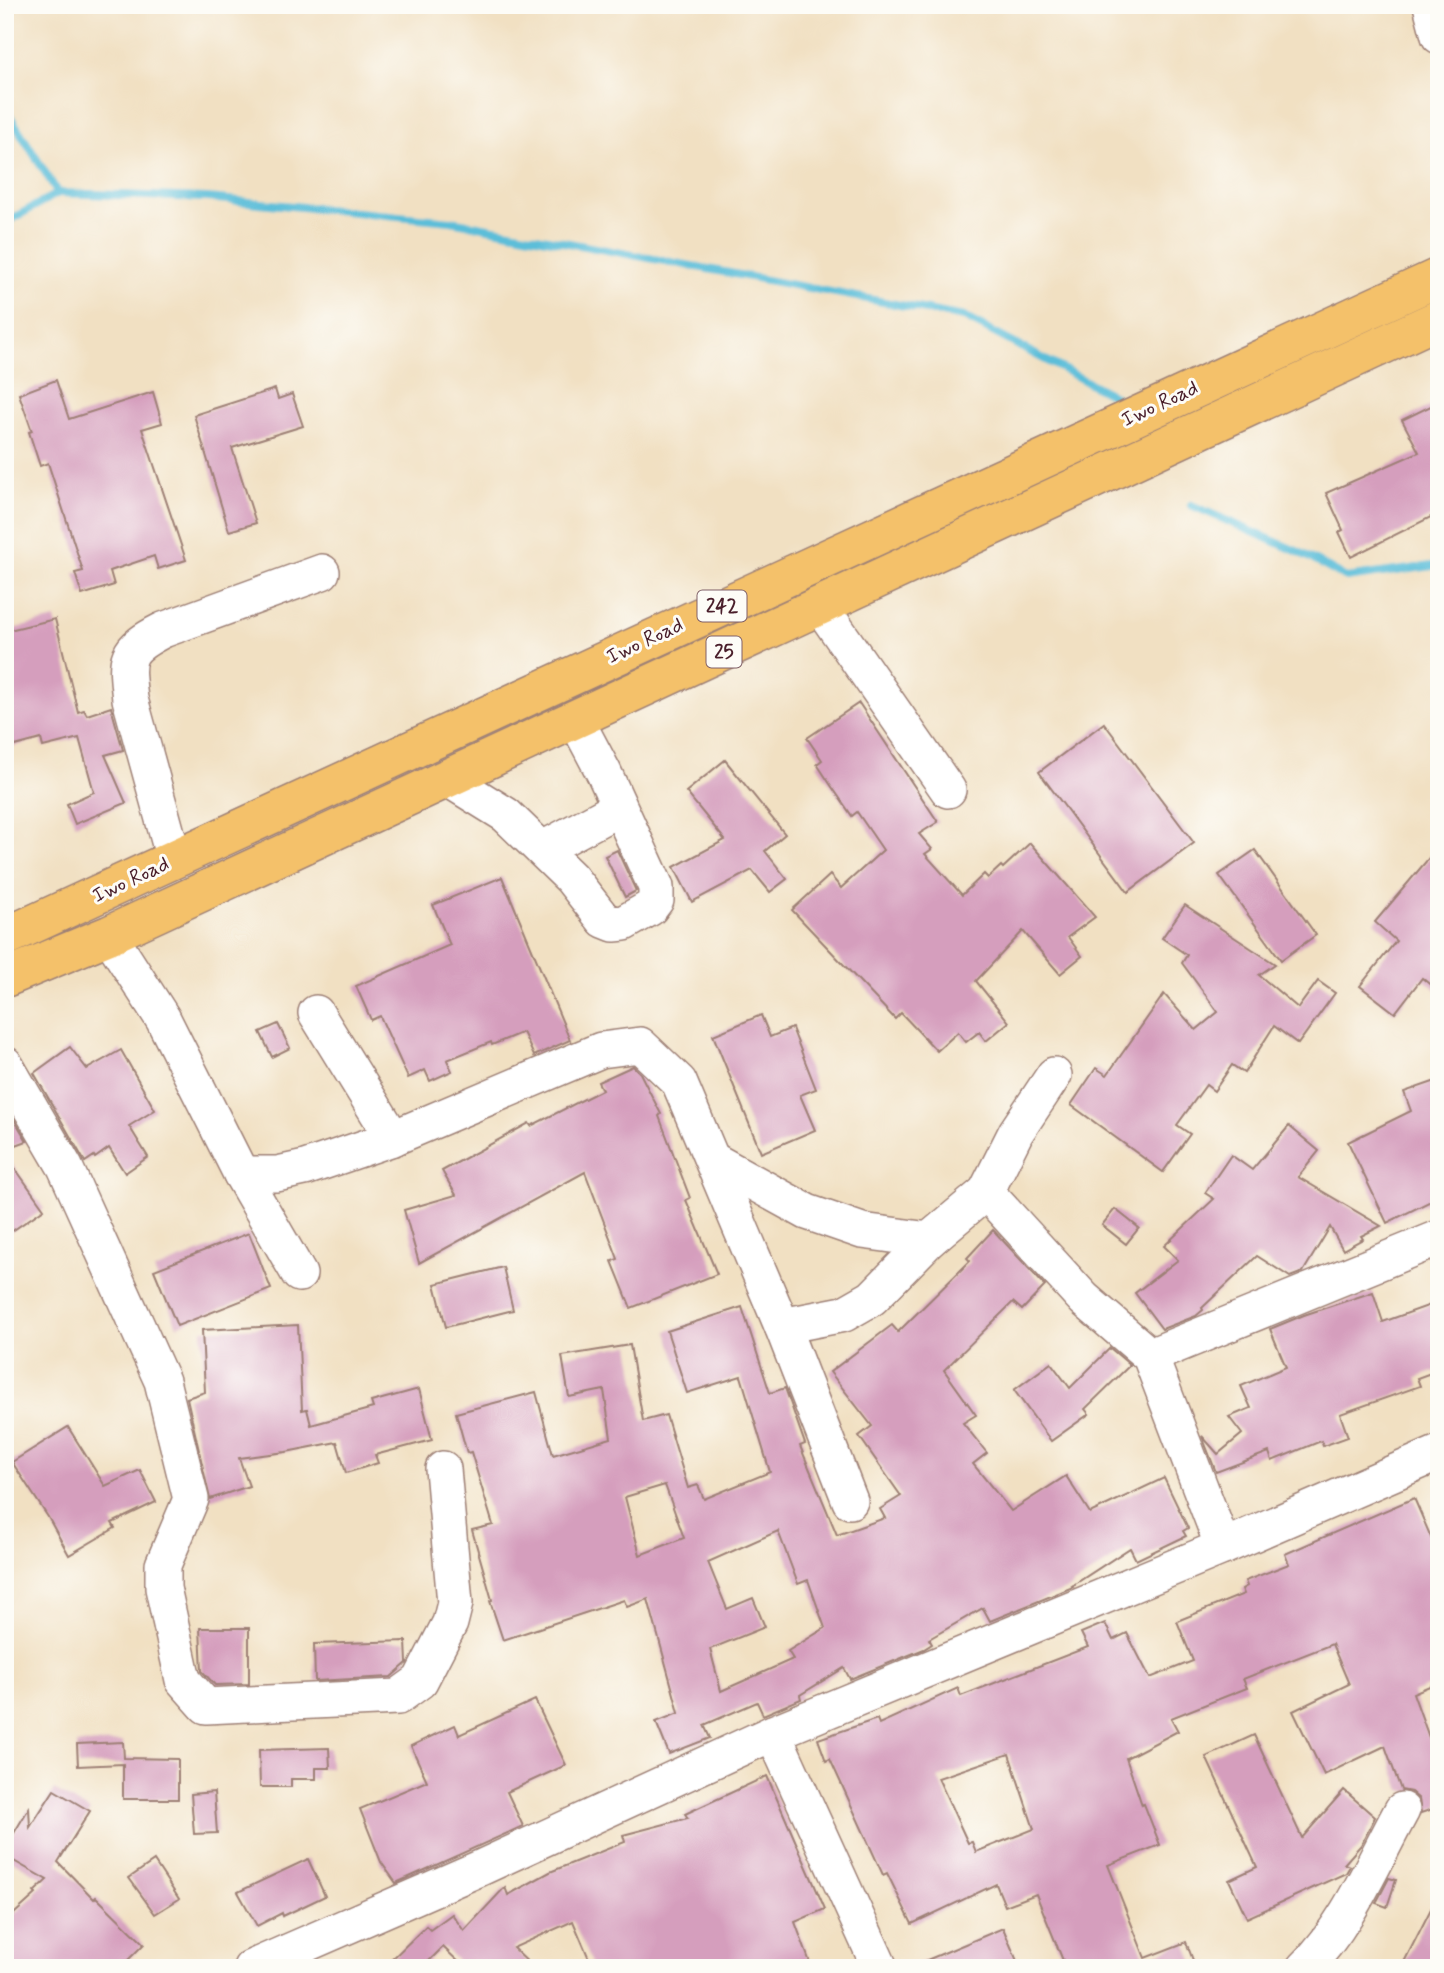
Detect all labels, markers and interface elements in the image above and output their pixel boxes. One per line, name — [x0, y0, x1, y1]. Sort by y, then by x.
street label: Iwo Road — [1117, 374, 1203, 434]
road number: 242 — [698, 590, 746, 622]
street label: Iwo Road — [602, 611, 688, 671]
road number: 25 — [706, 636, 742, 667]
street label: Iwo Road — [88, 850, 174, 910]

